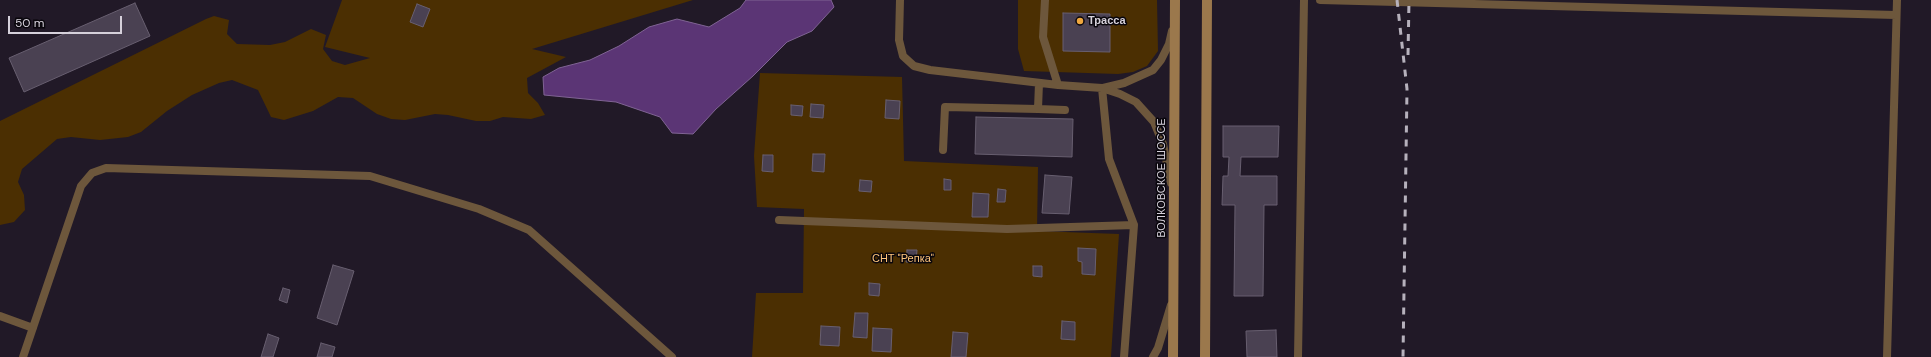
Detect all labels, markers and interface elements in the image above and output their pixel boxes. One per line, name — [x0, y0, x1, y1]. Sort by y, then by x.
scale bar — [10, 8, 124, 34]
place label: Трасса — [1088, 14, 1126, 28]
text: 50 m — [15, 15, 44, 31]
marker: Трасса — [1075, 16, 1085, 26]
street label: ВОЛКОВСКОЕ ШОССЕ — [1155, 118, 1169, 238]
park label: СНТ "Репка" — [872, 252, 934, 266]

